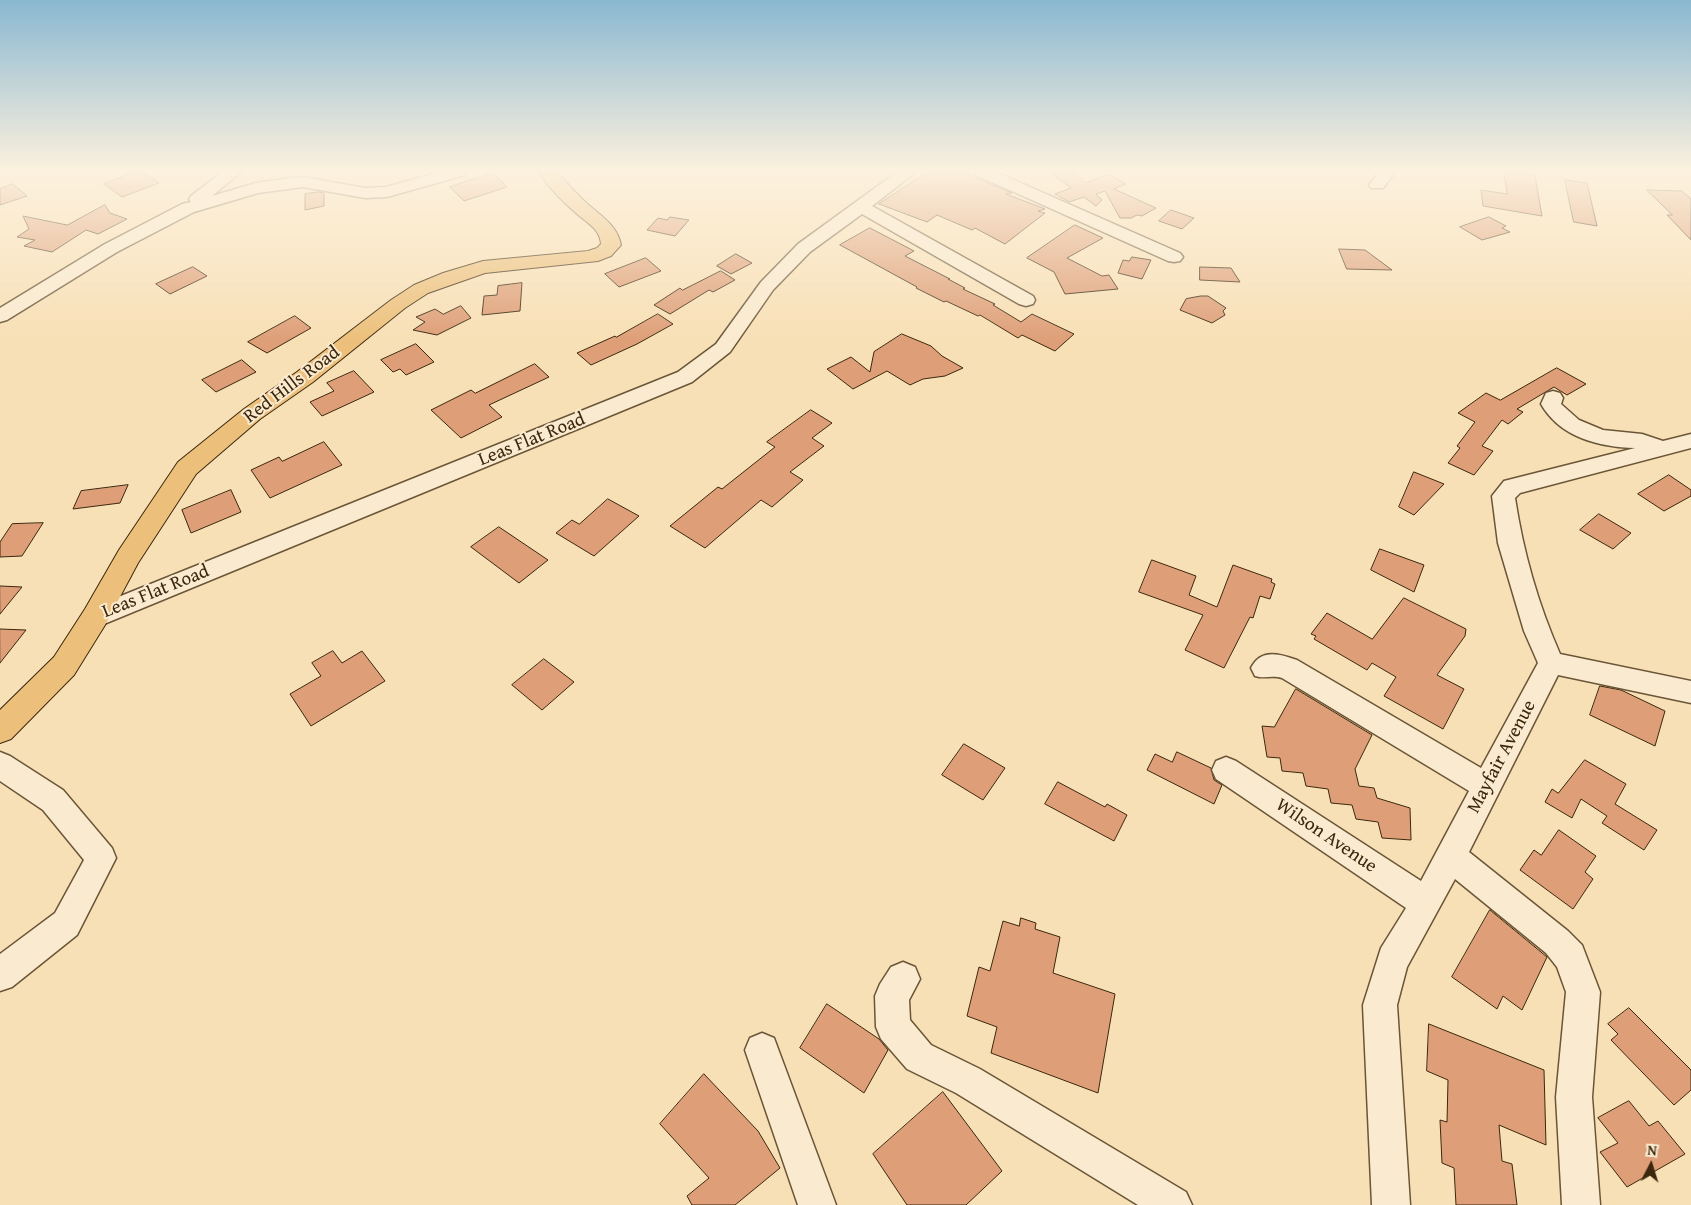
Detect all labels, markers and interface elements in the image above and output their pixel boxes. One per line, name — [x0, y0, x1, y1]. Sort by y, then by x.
street label: Red Hills Road — [240, 342, 344, 428]
street label: Leas Flat Road — [475, 408, 589, 472]
street label: Leas Flat Road — [99, 560, 213, 624]
street label: Mayfair Avenue — [1463, 697, 1541, 817]
street label: Wilson Avenue — [1271, 794, 1381, 878]
north arrow — [1626, 1140, 1676, 1190]
text: N — [1647, 1140, 1658, 1160]

